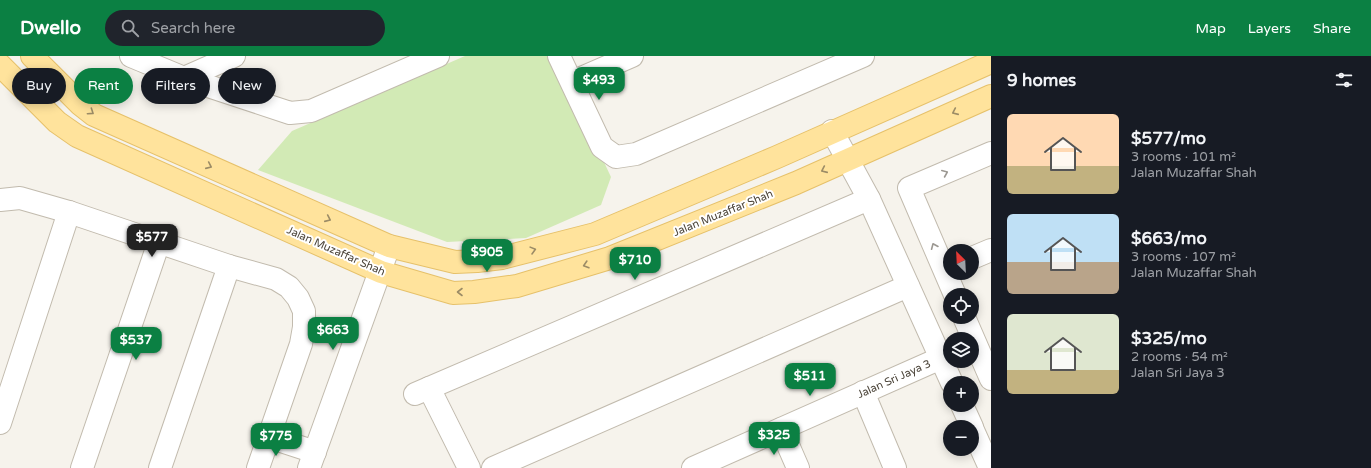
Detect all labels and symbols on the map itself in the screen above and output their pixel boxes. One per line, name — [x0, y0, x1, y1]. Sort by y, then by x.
pin: $493 — [575, 67, 623, 101]
one-way arrow — [87, 107, 94, 115]
one-way arrow — [952, 107, 960, 115]
one-way arrow — [205, 161, 212, 169]
one-way arrow — [820, 166, 827, 174]
one-way arrow — [941, 169, 948, 177]
street label: Jalan Muzaffar Shah — [671, 187, 775, 239]
one-way arrow — [324, 214, 331, 222]
street label: Jalan Muzaffar Shah — [285, 223, 387, 279]
pin: $577 — [128, 224, 176, 258]
pin: $905 — [463, 239, 511, 273]
one-way arrow — [931, 243, 939, 251]
north arrow — [943, 244, 979, 280]
one-way arrow — [529, 246, 536, 255]
pin: $710 — [611, 247, 659, 281]
one-way arrow — [583, 260, 590, 269]
one-way arrow — [457, 288, 463, 297]
pin: $663 — [309, 317, 357, 351]
pin: $537 — [112, 327, 160, 361]
street label: Jalan Sri Jaya 3 — [855, 357, 933, 401]
pin: $511 — [786, 363, 834, 397]
pin: $325 — [750, 422, 798, 456]
pin: $775 — [252, 423, 300, 457]

